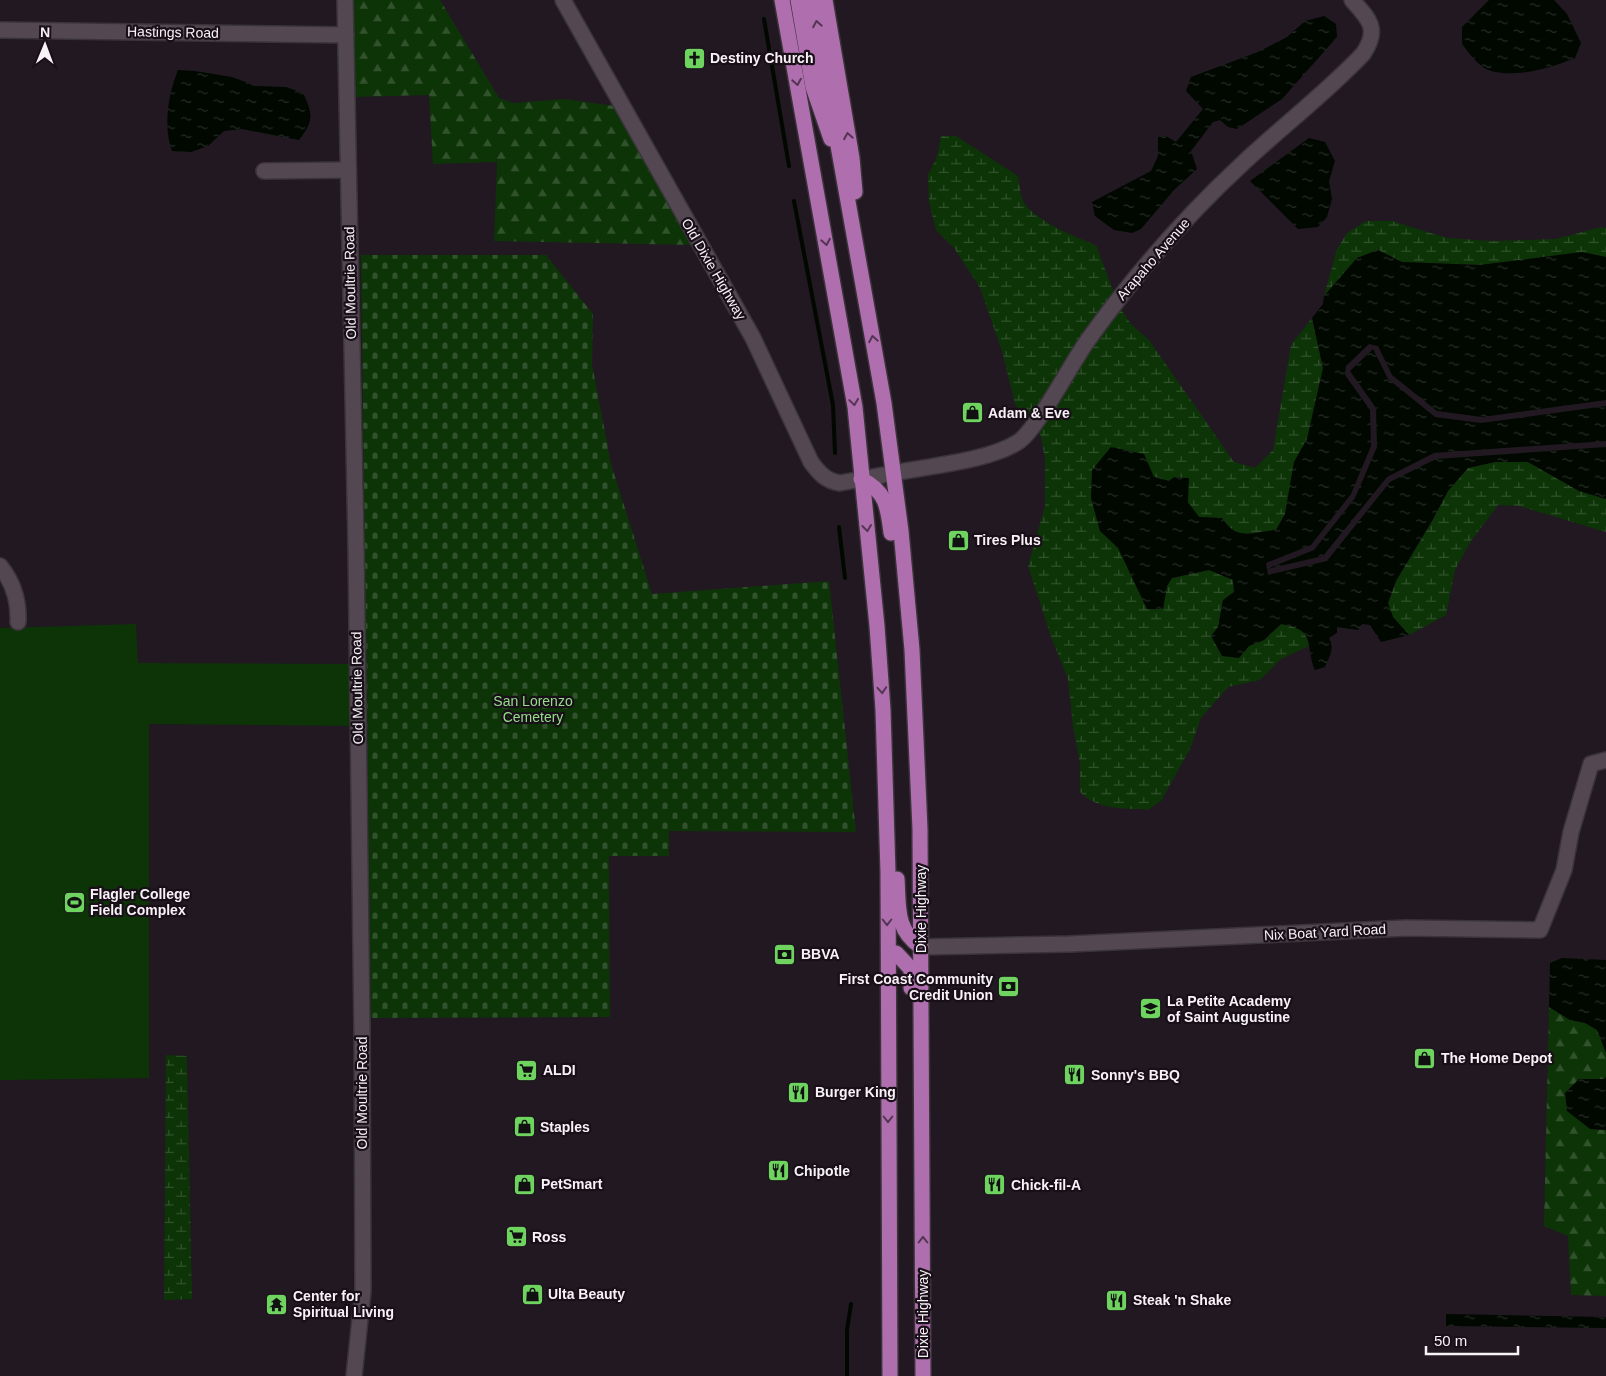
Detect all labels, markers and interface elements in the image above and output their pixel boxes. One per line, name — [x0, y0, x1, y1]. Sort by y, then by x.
one-way arrow — [812, 19, 822, 28]
north arrow — [20, 20, 70, 70]
street label: Hastings Road — [127, 23, 219, 41]
text: N — [40, 24, 50, 40]
church icon: Destiny Church — [682, 46, 706, 70]
place label: Destiny Church — [710, 50, 813, 66]
one-way arrow — [791, 78, 802, 87]
one-way arrow — [844, 131, 854, 140]
street label: Old Dixie Highway — [678, 215, 750, 323]
street label: Arapaho Avenue — [1113, 215, 1193, 303]
street label: Old Moultrie Road — [341, 226, 359, 340]
one-way arrow — [821, 238, 831, 247]
one-way arrow — [869, 334, 879, 343]
one-way arrow — [848, 399, 859, 407]
shop icon: Adam & Eve — [960, 401, 984, 425]
place label: Adam & Eve — [988, 405, 1070, 421]
one-way arrow — [861, 524, 872, 532]
shop icon: Tires Plus — [946, 528, 970, 552]
place label: Tires Plus — [974, 532, 1041, 548]
street label: Old Moultrie Road — [348, 631, 366, 745]
one-way arrow — [876, 686, 887, 694]
park label: San Lorenzo Cemetery — [493, 693, 573, 725]
street label: Dixie Highway — [913, 865, 929, 953]
place label: Flagler College Field Complex — [90, 886, 191, 918]
sports icon: Flagler College Field Complex — [62, 890, 86, 914]
one-way arrow — [882, 918, 892, 926]
street label: Nix Boat Yard Road — [1263, 921, 1387, 943]
bank icon: BBVA — [773, 942, 797, 966]
place label: BBVA — [801, 946, 840, 962]
place label: First Coast Community Credit Union — [839, 971, 993, 1003]
bank icon: First Coast Community Credit Union — [997, 975, 1021, 999]
place label: La Petite Academy of Saint Augustine — [1167, 993, 1291, 1025]
school or university icon: La Petite Academy of Saint Augustine — [1139, 997, 1163, 1021]
street label: Old Moultrie Road — [354, 1037, 370, 1149]
shop icon: The Home Depot — [1413, 1046, 1437, 1070]
place label: The Home Depot — [1441, 1050, 1553, 1066]
supermarket icon: ALDI — [515, 1058, 539, 1082]
place label: ALDI — [543, 1062, 576, 1078]
restaurant icon: Sonny's BBQ — [1063, 1063, 1087, 1087]
place label: Sonny's BBQ — [1091, 1067, 1180, 1083]
restaurant icon: Burger King — [787, 1080, 811, 1104]
place label: Burger King — [815, 1084, 896, 1100]
shop icon: Staples — [512, 1115, 536, 1139]
one-way arrow — [883, 1116, 893, 1124]
place label: Staples — [540, 1119, 590, 1135]
restaurant icon: Chipotle — [766, 1159, 790, 1183]
place label: Chipotle — [794, 1163, 850, 1179]
shop icon: PetSmart — [513, 1172, 537, 1196]
restaurant icon: Chick-fil-A — [983, 1173, 1007, 1197]
place label: PetSmart — [541, 1176, 603, 1192]
place label: Chick-fil-A — [1011, 1177, 1081, 1193]
supermarket icon: Ross — [504, 1225, 528, 1249]
place label: Ross — [532, 1229, 566, 1245]
one-way arrow — [918, 1236, 928, 1244]
street label: Dixie Highway — [915, 1270, 931, 1358]
shop icon: Ulta Beauty — [520, 1282, 544, 1306]
place label: Ulta Beauty — [548, 1286, 625, 1302]
place label: Center for Spiritual Living — [293, 1288, 394, 1320]
restaurant icon: Steak 'n Shake — [1105, 1288, 1129, 1312]
temple icon: Center for Spiritual Living — [265, 1292, 289, 1316]
place label: Steak 'n Shake — [1133, 1292, 1231, 1308]
scale bar — [1426, 1324, 1518, 1356]
text: 50 m — [1434, 1332, 1467, 1349]

